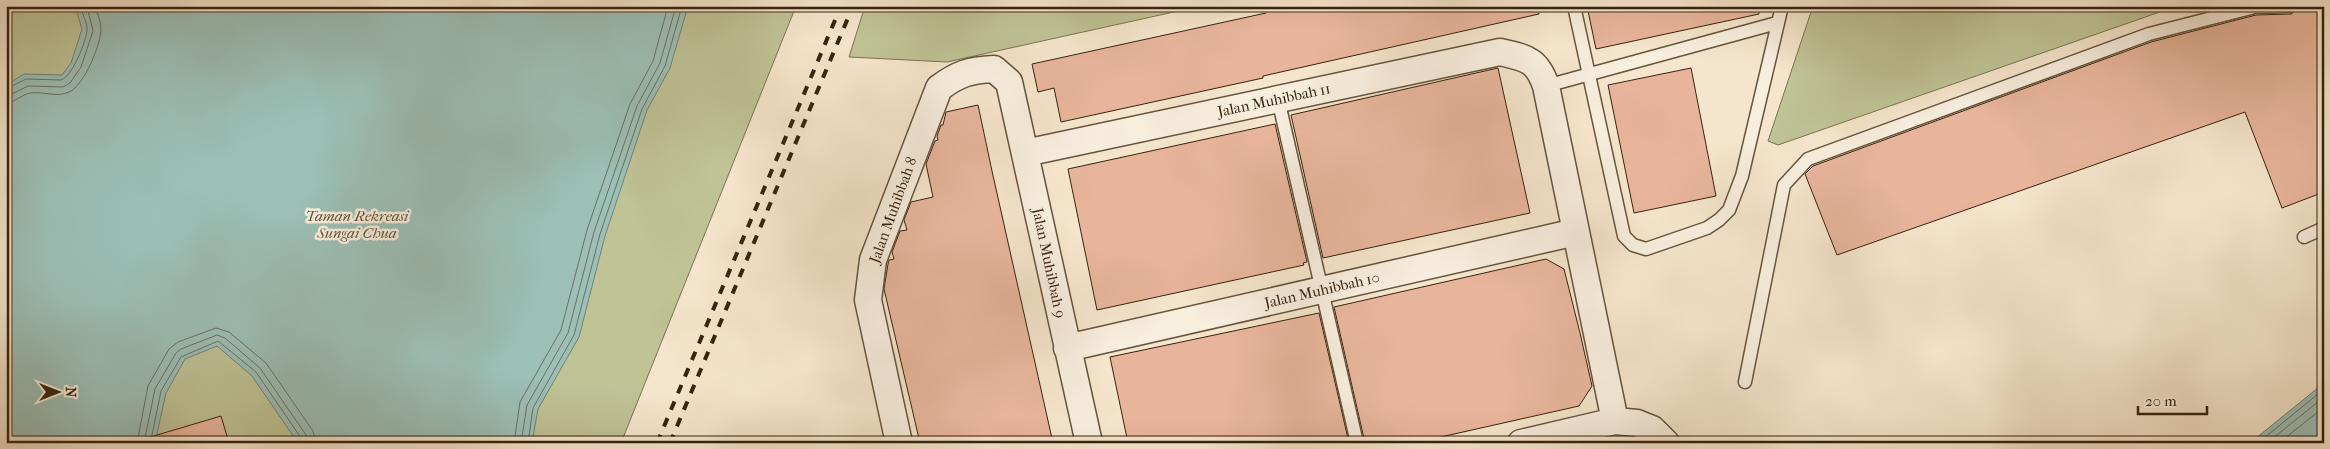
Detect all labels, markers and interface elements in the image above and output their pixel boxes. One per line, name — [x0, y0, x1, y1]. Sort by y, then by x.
street label: Jalan Muhibbah 11 — [1215, 79, 1332, 121]
street label: Jalan Muhibbah 8 — [865, 154, 921, 267]
street label: Jalan Muhibbah 9 — [1028, 205, 1069, 320]
park label: Taman Rekreasi Sungai Chua — [306, 207, 410, 242]
street label: Jalan Muhibbah 10 — [1262, 268, 1381, 312]
north arrow — [32, 366, 82, 416]
scale bar — [2138, 384, 2206, 416]
text: N — [62, 387, 79, 398]
text: 20 m — [2145, 392, 2177, 410]

